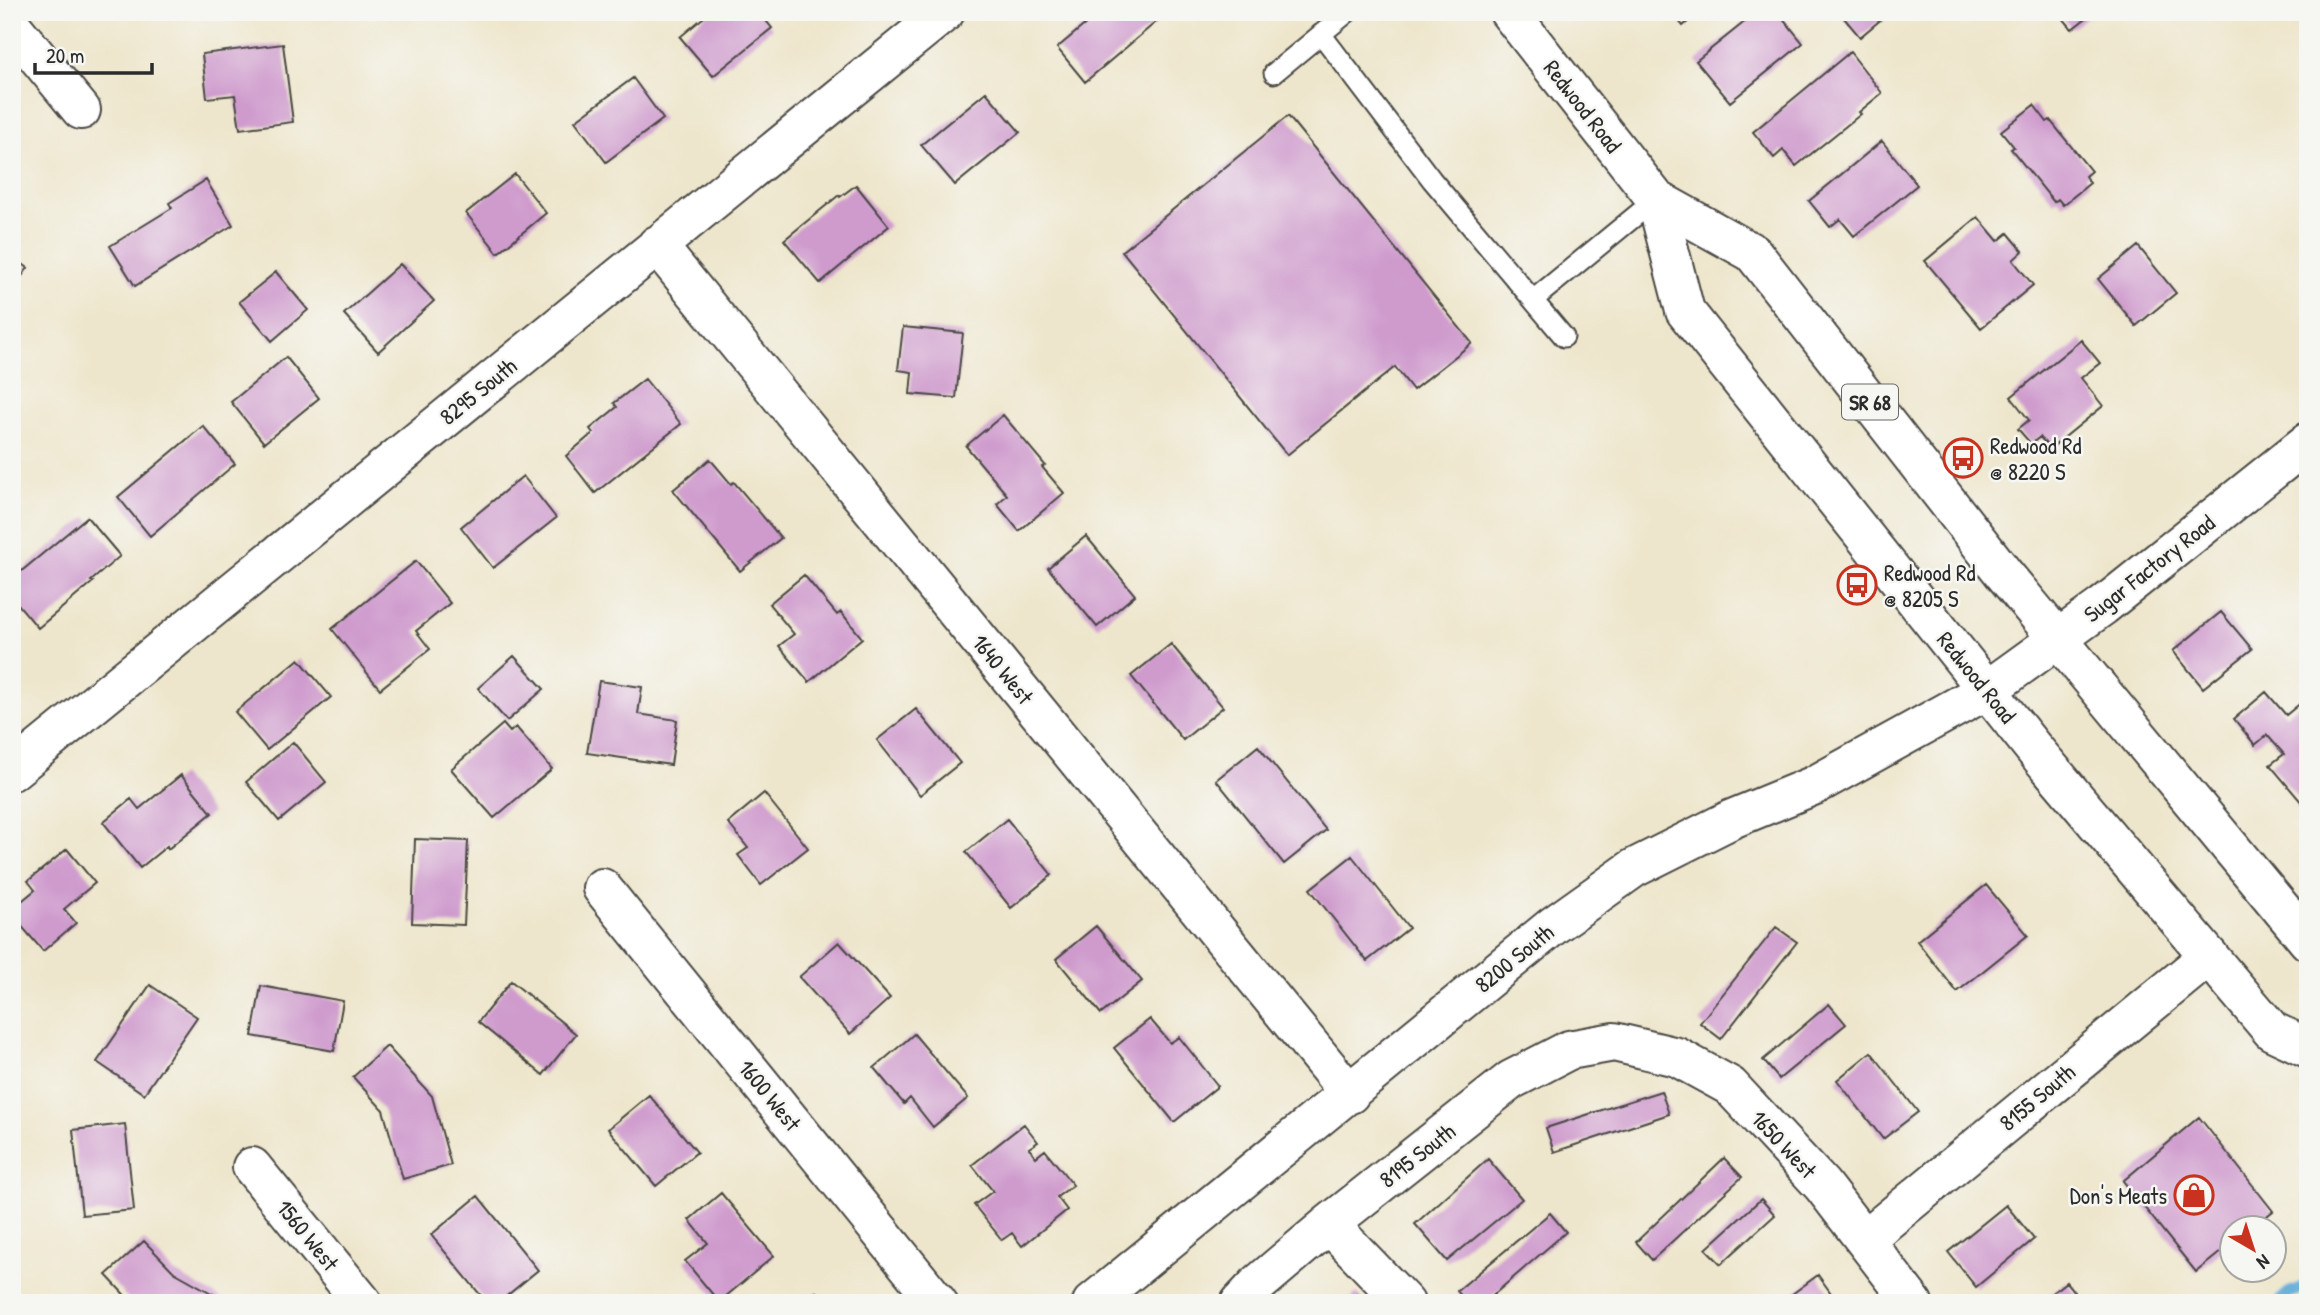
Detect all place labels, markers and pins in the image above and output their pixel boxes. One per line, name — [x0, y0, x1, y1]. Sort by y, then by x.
place label: Redwood Rd @ 8220 S — [1990, 430, 2081, 487]
bus stop icon: Redwood Rd @ 8220 S — [1942, 437, 1984, 479]
place label: Redwood Rd @ 8205 S — [1884, 557, 1975, 614]
bus stop icon: Redwood Rd @ 8205 S — [1836, 564, 1878, 606]
shop icon: Don's Meats — [2173, 1174, 2215, 1216]
place label: Don's Meats — [2070, 1180, 2167, 1211]

